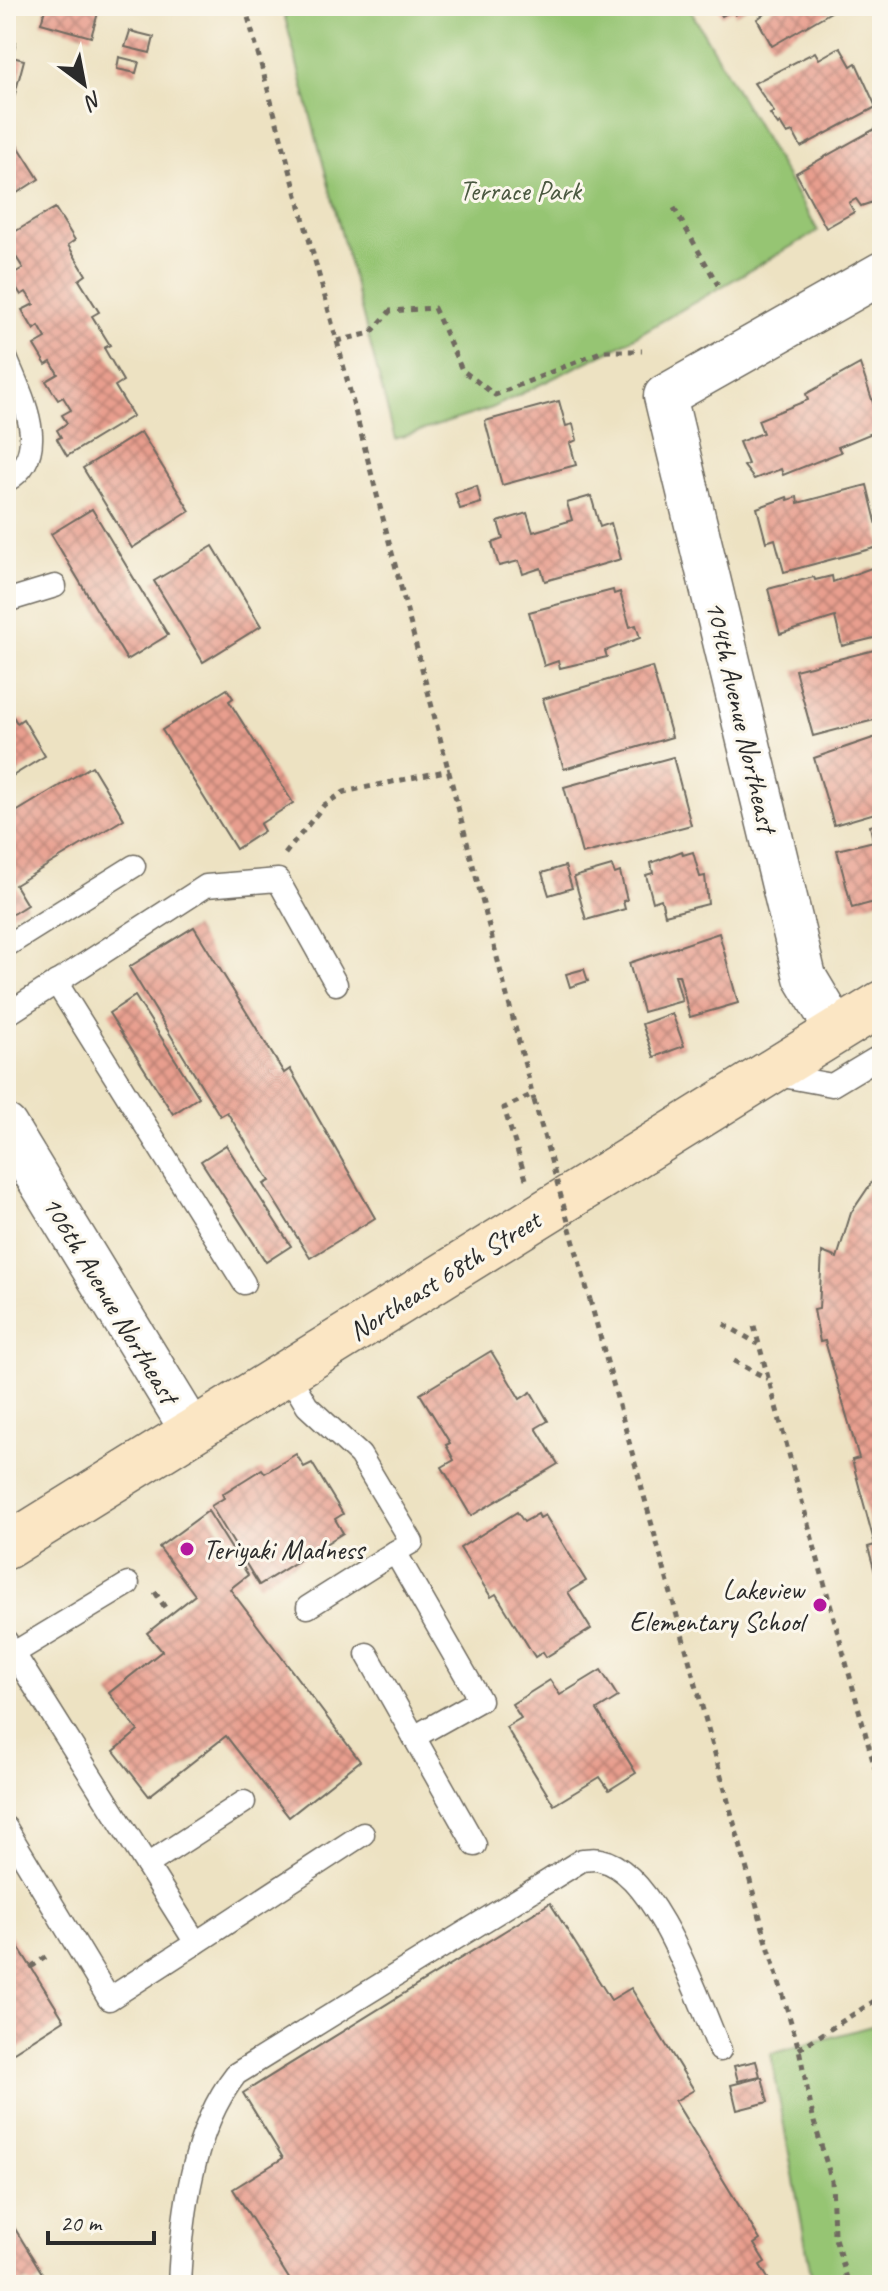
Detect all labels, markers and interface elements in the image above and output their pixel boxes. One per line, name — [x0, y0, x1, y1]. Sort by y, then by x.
north arrow — [44, 44, 124, 124]
text: N — [78, 85, 107, 117]
park label: Terrace Park — [459, 173, 583, 208]
street label: 104th Avenue Northeast — [698, 597, 786, 839]
street label: 106th Avenue Northeast — [35, 1189, 188, 1413]
street label: Northeast 68th Street — [342, 1201, 549, 1348]
place label: Teriyaki Madness — [203, 1532, 367, 1567]
marker: Teriyaki Madness — [178, 1540, 196, 1558]
place label: Lakeview Elementary School — [629, 1572, 809, 1639]
marker: Lakeview Elementary School — [811, 1596, 829, 1614]
scale bar — [48, 2195, 154, 2245]
text: 20 m — [60, 2208, 103, 2238]

